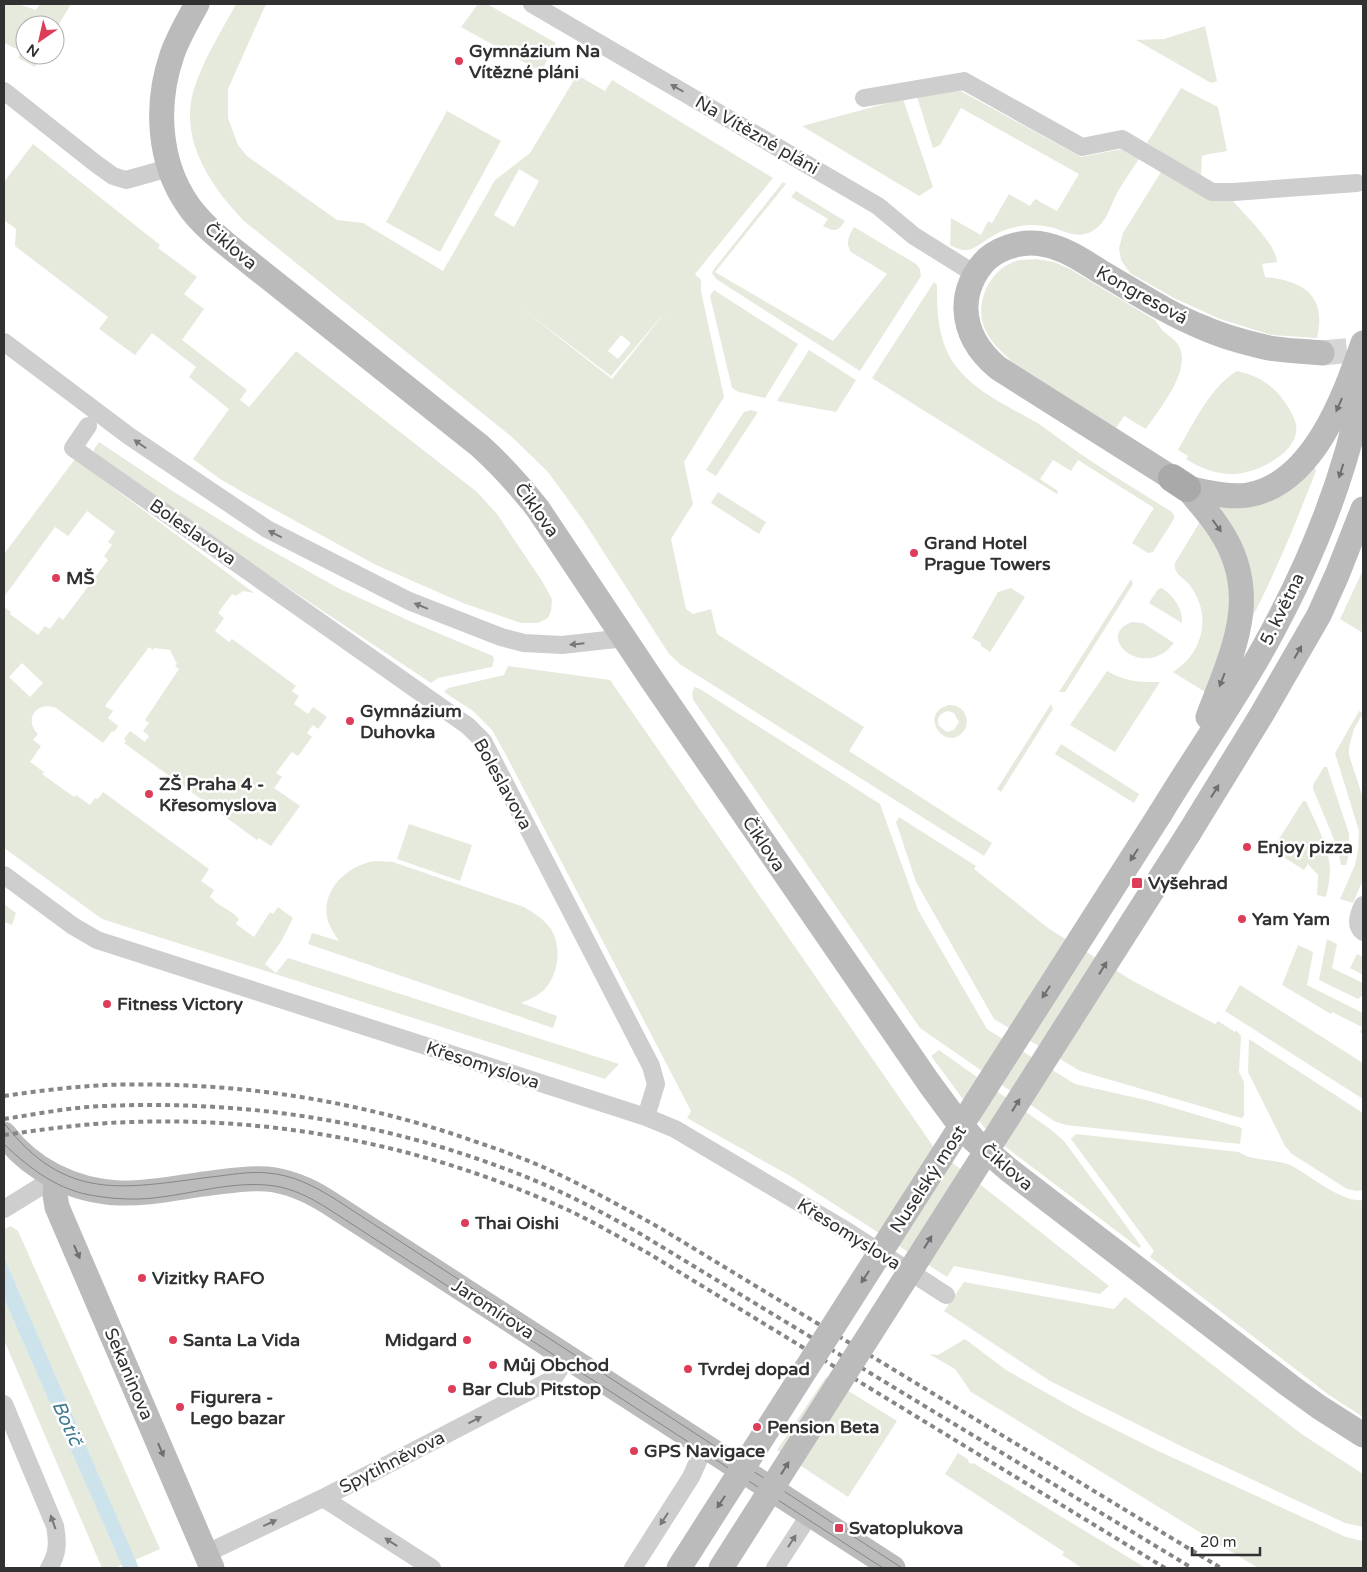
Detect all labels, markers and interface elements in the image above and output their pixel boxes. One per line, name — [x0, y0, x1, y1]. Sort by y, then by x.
north arrow — [15, 15, 65, 65]
text: N — [24, 40, 42, 61]
place label: Gymnázium Na Vítězné pláni — [469, 40, 600, 83]
marker: Gymnázium Na Vítězné pláni — [453, 55, 465, 67]
one-way arrow — [671, 84, 684, 93]
street label: Na Vítězné pláni — [691, 91, 823, 179]
street label: Čiklova — [200, 218, 262, 274]
street label: Kongresová — [1092, 261, 1192, 329]
one-way arrow — [1334, 398, 1342, 412]
one-way arrow — [133, 439, 147, 449]
one-way arrow — [1336, 463, 1344, 478]
street label: Čiklova — [510, 479, 564, 541]
street label: Boleslavova — [145, 494, 241, 570]
one-way arrow — [1212, 519, 1222, 533]
one-way arrow — [268, 530, 283, 538]
place label: Grand Hotel Prague Towers — [924, 532, 1051, 575]
marker: Grand Hotel Prague Towers — [908, 547, 920, 559]
place label: MŠ — [66, 567, 94, 589]
street label: 5. května — [1255, 569, 1309, 649]
marker: MŠ — [50, 572, 62, 584]
one-way arrow — [413, 602, 428, 610]
one-way arrow — [568, 640, 584, 648]
one-way arrow — [1293, 645, 1302, 658]
one-way arrow — [1218, 673, 1226, 688]
place label: Gymnázium Duhovka — [360, 700, 462, 743]
marker: Gymnázium Duhovka — [344, 715, 356, 727]
street label: Boleslavova — [469, 735, 537, 833]
place label: ZŠ Praha 4 - Křesomyslova — [159, 773, 277, 816]
one-way arrow — [1210, 785, 1219, 798]
marker: ZŠ Praha 4 - Křesomyslova — [143, 788, 155, 800]
street label: Čiklova — [738, 812, 790, 876]
place label: Enjoy pizza — [1257, 836, 1353, 858]
marker: Enjoy pizza — [1241, 841, 1253, 853]
one-way arrow — [1129, 849, 1138, 862]
place label: Vyšehrad — [1148, 872, 1228, 894]
marker: Vyšehrad — [1130, 876, 1144, 890]
place label: Yam Yam — [1252, 908, 1330, 930]
marker: Yam Yam — [1236, 913, 1248, 925]
one-way arrow — [1098, 962, 1108, 975]
one-way arrow — [1042, 986, 1051, 999]
place label: Fitness Victory — [117, 993, 243, 1015]
marker: Fitness Victory — [101, 998, 113, 1010]
street label: Křesomyslova — [423, 1036, 543, 1094]
one-way arrow — [1011, 1099, 1020, 1112]
street label: Nuselský most — [885, 1121, 971, 1237]
street label: Čiklova — [976, 1139, 1038, 1195]
street label: Křesomyslova — [793, 1193, 905, 1275]
place label: Thai Oishi — [474, 1212, 559, 1234]
marker: Thai Oishi — [459, 1217, 471, 1229]
one-way arrow — [924, 1236, 933, 1249]
one-way arrow — [73, 1245, 81, 1259]
place label: Vizitky RAFO — [152, 1267, 265, 1289]
one-way arrow — [860, 1270, 870, 1283]
marker: Vizitky RAFO — [136, 1272, 148, 1284]
street label: Jaromírova — [448, 1274, 538, 1344]
street label: Sekaninova — [100, 1325, 158, 1423]
place label: Santa La Vida — [183, 1329, 300, 1351]
place label: Midgard — [384, 1329, 457, 1351]
marker: Santa La Vida — [167, 1334, 179, 1346]
marker: Midgard — [461, 1334, 473, 1346]
place label: Můj Obchod — [503, 1354, 609, 1376]
place label: Tvrdej dopad — [697, 1358, 810, 1380]
marker: Můj Obchod — [487, 1359, 499, 1371]
marker: Tvrdej dopad — [682, 1363, 694, 1375]
place label: Bar Club Pitstop — [462, 1378, 601, 1400]
marker: Bar Club Pitstop — [446, 1383, 458, 1395]
place label: Figurera - Lego bazar — [190, 1386, 286, 1429]
water label: Botič — [47, 1397, 87, 1450]
marker: Figurera - Lego bazar — [174, 1401, 186, 1413]
one-way arrow — [468, 1416, 482, 1424]
place label: Pension Beta — [767, 1416, 879, 1438]
marker: Pension Beta — [751, 1421, 763, 1433]
street label: Spytihněvova — [336, 1426, 448, 1498]
place label: GPS Navigace — [644, 1440, 765, 1462]
one-way arrow — [157, 1443, 165, 1458]
marker: GPS Navigace — [628, 1445, 640, 1457]
one-way arrow — [780, 1461, 790, 1475]
one-way arrow — [716, 1496, 726, 1509]
one-way arrow — [660, 1512, 669, 1526]
one-way arrow — [49, 1514, 57, 1529]
place label: Svatoplukova — [849, 1517, 963, 1539]
one-way arrow — [262, 1519, 277, 1527]
marker: Svatoplukova — [833, 1522, 845, 1534]
scale bar — [1192, 1524, 1260, 1556]
text: 20 m — [1200, 1533, 1237, 1551]
one-way arrow — [787, 1534, 797, 1548]
one-way arrow — [384, 1537, 397, 1547]

